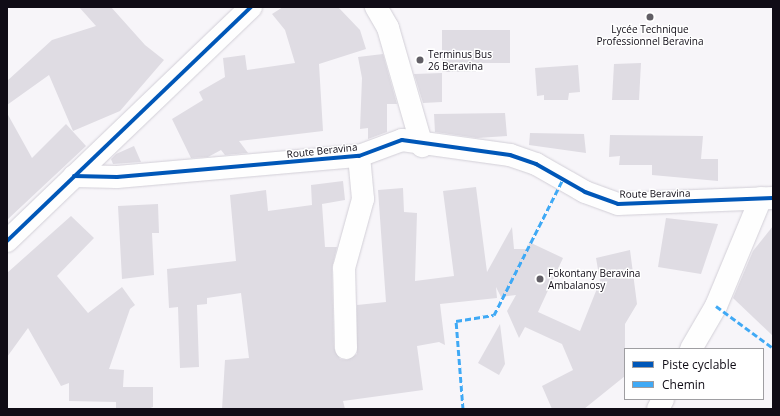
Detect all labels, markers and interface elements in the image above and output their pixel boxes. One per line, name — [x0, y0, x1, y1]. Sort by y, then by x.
marker: Lycée Technique Professionnel Beravina — [645, 12, 655, 22]
place label: Lycée Technique Professionnel Beravina — [596, 23, 704, 46]
place label: Terminus Bus 26 Beravina — [428, 48, 492, 72]
marker: Terminus Bus 26 Beravina — [415, 55, 425, 65]
street label: Route Beravina — [286, 141, 358, 161]
street label: Route Beravina — [619, 187, 691, 201]
place label: Fokontany Beravina Ambalanosy — [548, 267, 640, 290]
marker: Fokontany Beravina Ambalanosy — [535, 274, 545, 284]
legend — [624, 348, 764, 400]
text: Piste cyclable — [662, 356, 736, 373]
text: Chemin — [662, 376, 705, 393]

